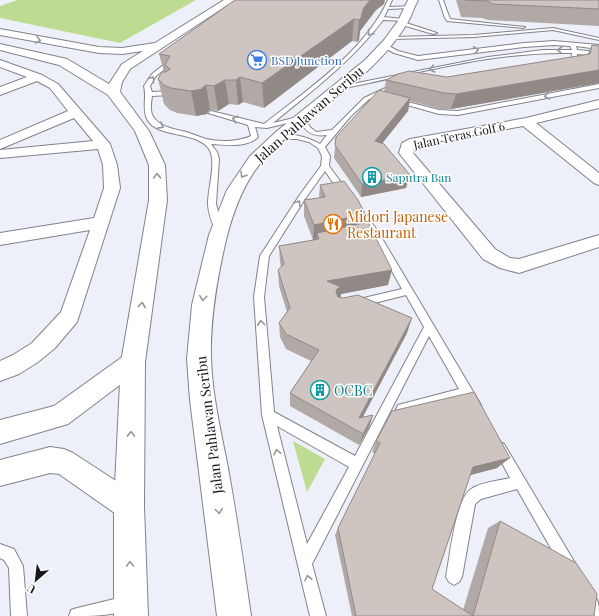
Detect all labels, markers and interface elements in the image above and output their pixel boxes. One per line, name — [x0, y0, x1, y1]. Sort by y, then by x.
one-way arrow — [367, 28, 374, 35]
one-way arrow — [35, 35, 41, 44]
one-way arrow — [473, 46, 480, 55]
one-way arrow — [557, 46, 563, 55]
supermarket icon: BSD Junction — [246, 49, 268, 71]
place label: BSD Junction — [271, 52, 342, 68]
street label: Jalan Pahlawan Seribu — [250, 61, 368, 167]
one-way arrow — [429, 64, 435, 73]
one-way arrow — [148, 76, 155, 83]
one-way arrow — [544, 91, 550, 100]
one-way arrow — [231, 115, 238, 124]
street label: Jalan Teras Golf 6 — [411, 117, 506, 153]
one-way arrow — [157, 122, 164, 129]
building icon: Saputra Ban — [361, 166, 383, 188]
place label: Saputra Ban — [386, 169, 451, 185]
one-way arrow — [241, 171, 248, 178]
one-way arrow — [153, 173, 161, 179]
one-way arrow — [294, 200, 301, 207]
place label: Midori Japanese Restaurant — [347, 207, 448, 242]
restaurant icon: Midori Japanese Restaurant — [322, 213, 344, 235]
one-way arrow — [199, 295, 208, 301]
one-way arrow — [137, 302, 146, 308]
one-way arrow — [257, 320, 266, 326]
street label: Jalan Pahlawan Seribu — [191, 355, 227, 496]
building icon: OCBC — [309, 379, 331, 401]
place label: OCBC — [334, 381, 372, 400]
one-way arrow — [127, 431, 135, 437]
one-way arrow — [274, 449, 282, 455]
one-way arrow — [214, 508, 223, 514]
north arrow — [16, 560, 56, 600]
one-way arrow — [126, 561, 134, 567]
one-way arrow — [305, 575, 313, 581]
text: U — [24, 581, 38, 598]

